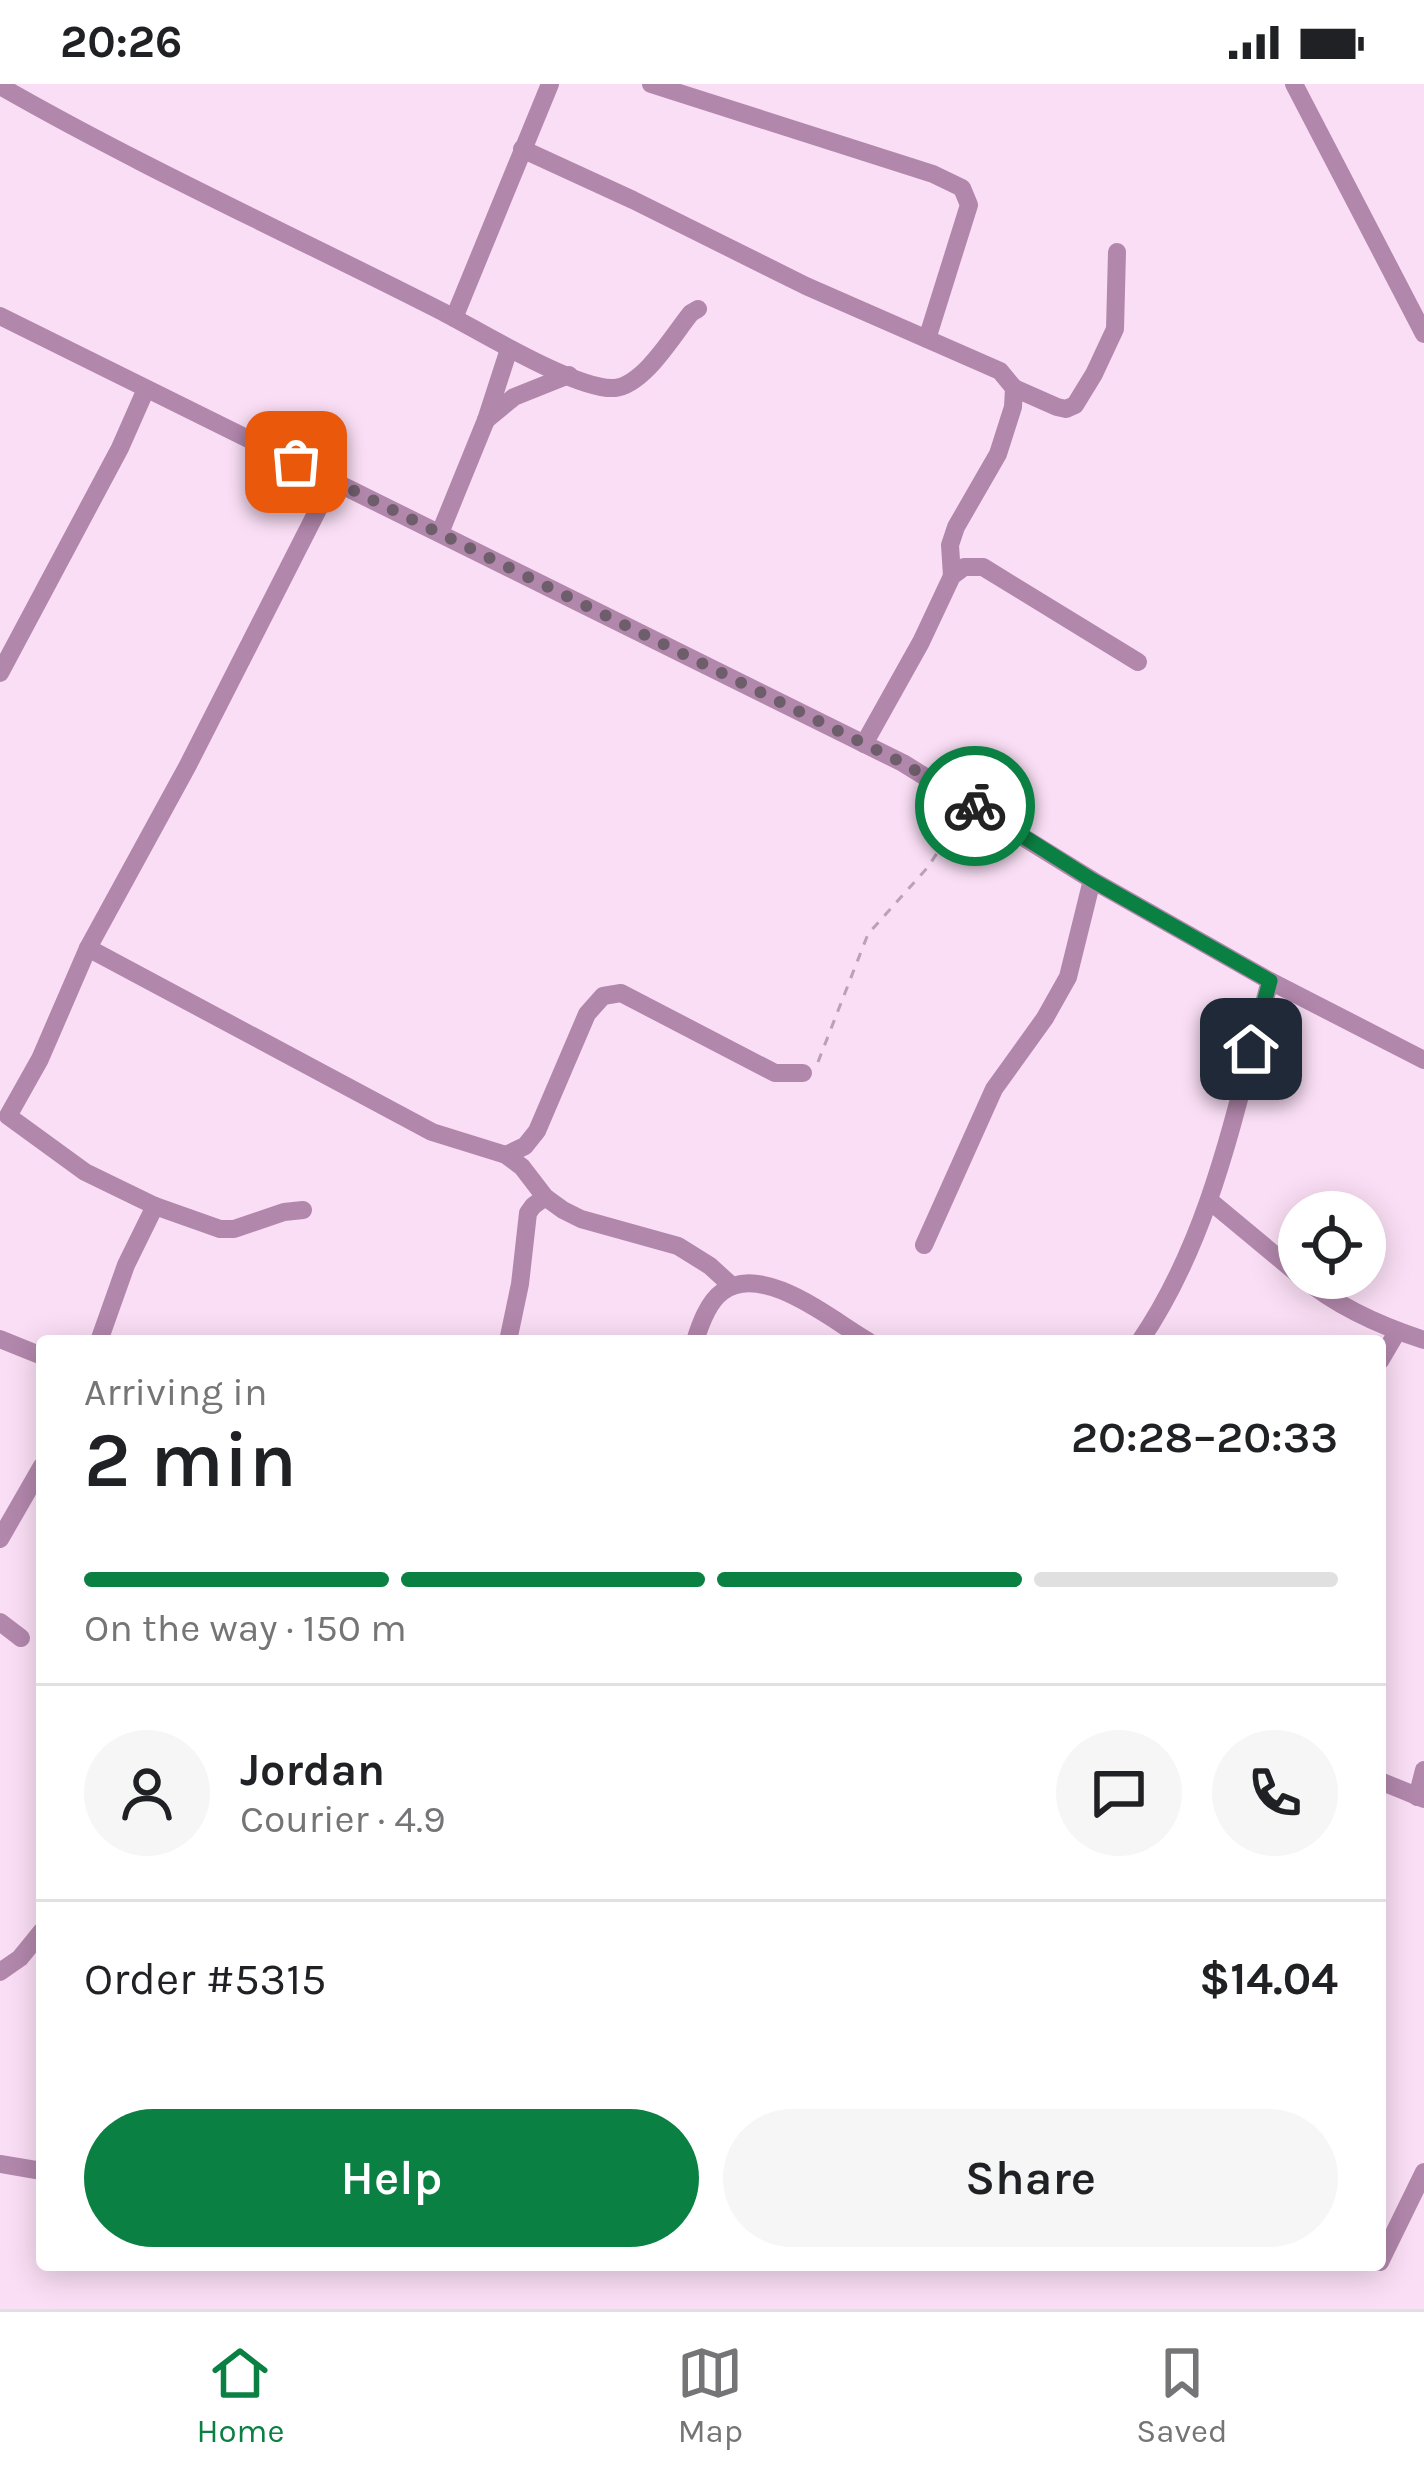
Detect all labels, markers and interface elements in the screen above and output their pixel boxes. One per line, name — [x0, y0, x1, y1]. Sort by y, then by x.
text: 20:26 — [60, 16, 182, 68]
pin — [245, 411, 347, 513]
icon: bag — [263, 429, 329, 495]
courier — [915, 746, 1035, 866]
icon: bike — [942, 773, 1008, 839]
pin — [1200, 998, 1302, 1100]
icon: home — [1218, 1016, 1284, 1082]
map controls — [1278, 1191, 1386, 1299]
button: locate — [1278, 1191, 1386, 1299]
text: Arriving in — [84, 1369, 267, 1415]
text: 20:28–20:33 — [1071, 1411, 1338, 1463]
text: 2 min — [84, 1414, 297, 1506]
text: On the way · 150 m — [84, 1605, 407, 1651]
button: person — [84, 1730, 210, 1856]
button: chat — [1056, 1730, 1182, 1856]
button: phone — [1212, 1730, 1338, 1856]
text: Jordan — [240, 1744, 385, 1796]
text: Courier · 4.9 — [240, 1796, 446, 1842]
text: Order #5315 — [84, 1953, 326, 2005]
text: $14.04 — [1199, 1953, 1338, 2005]
button: Help — [84, 2109, 699, 2247]
button: Share — [723, 2109, 1338, 2247]
tab: Home — [196, 2340, 284, 2450]
tab: Map — [677, 2340, 743, 2450]
tab: Saved — [1136, 2340, 1228, 2450]

